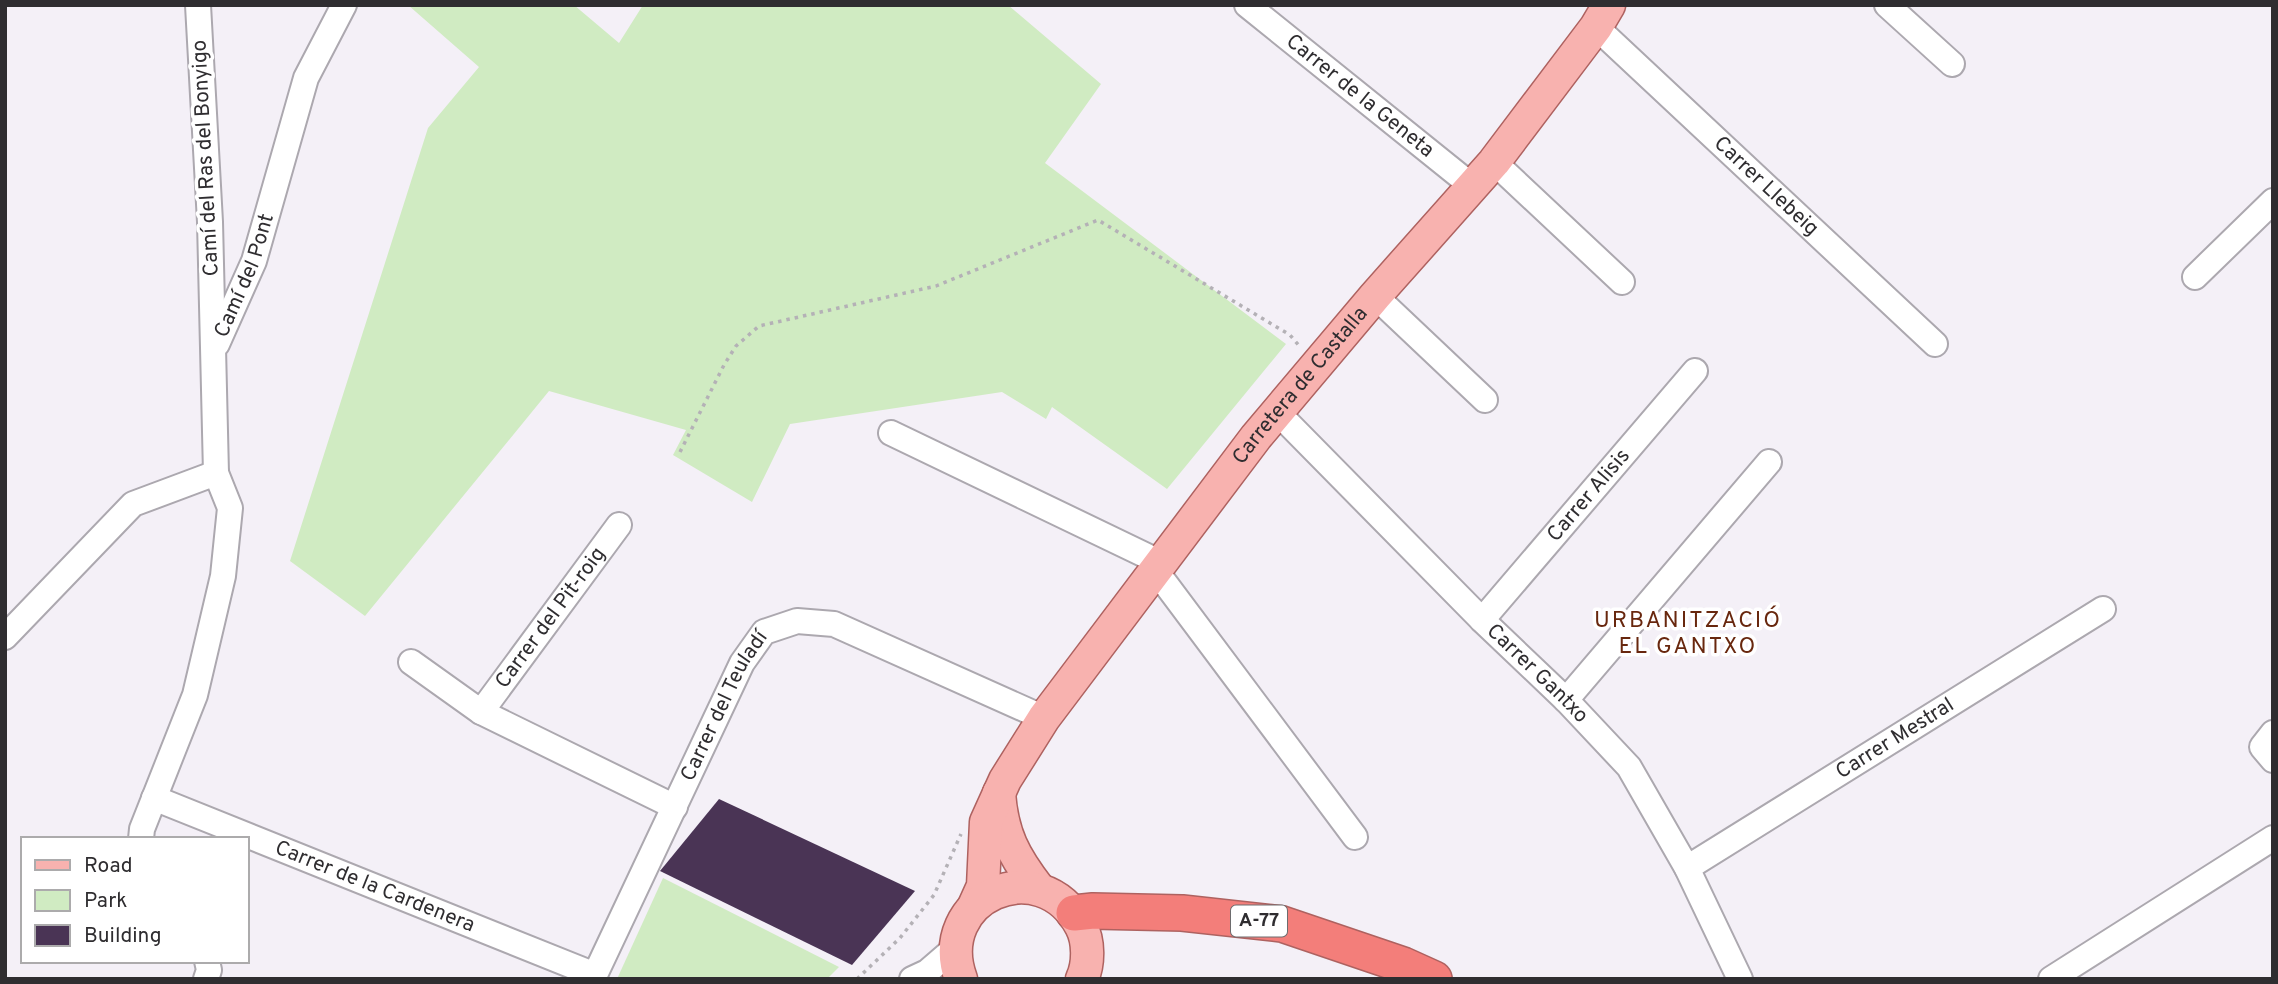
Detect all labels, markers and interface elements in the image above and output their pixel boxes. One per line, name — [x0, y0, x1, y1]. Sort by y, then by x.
street label: Carrer de la Geneta — [1280, 28, 1440, 164]
street label: Camí del Ras del Bonyigo — [186, 39, 226, 277]
street label: Carrer Llebeig — [1708, 130, 1825, 242]
street label: Camí del Pont — [208, 211, 280, 342]
street label: Carretera de Castalla — [1226, 301, 1374, 470]
street label: Carrer Alisis — [1541, 443, 1636, 548]
street label: Carrer del Pit-roig — [489, 542, 612, 694]
district label: URBANITZACIÓ EL GANTXO — [1594, 605, 1782, 662]
street label: Carrer Gantxo — [1481, 618, 1594, 729]
street label: Carrer del Teuladí — [675, 624, 775, 786]
street label: Carrer Mestral — [1831, 692, 1959, 785]
street label: Carrer de la Cardenera — [271, 834, 479, 939]
legend — [21, 837, 248, 963]
text: Road — [84, 853, 133, 880]
text: Park — [84, 888, 127, 915]
road number: A-77 — [1231, 906, 1287, 937]
text: Building — [84, 923, 162, 950]

